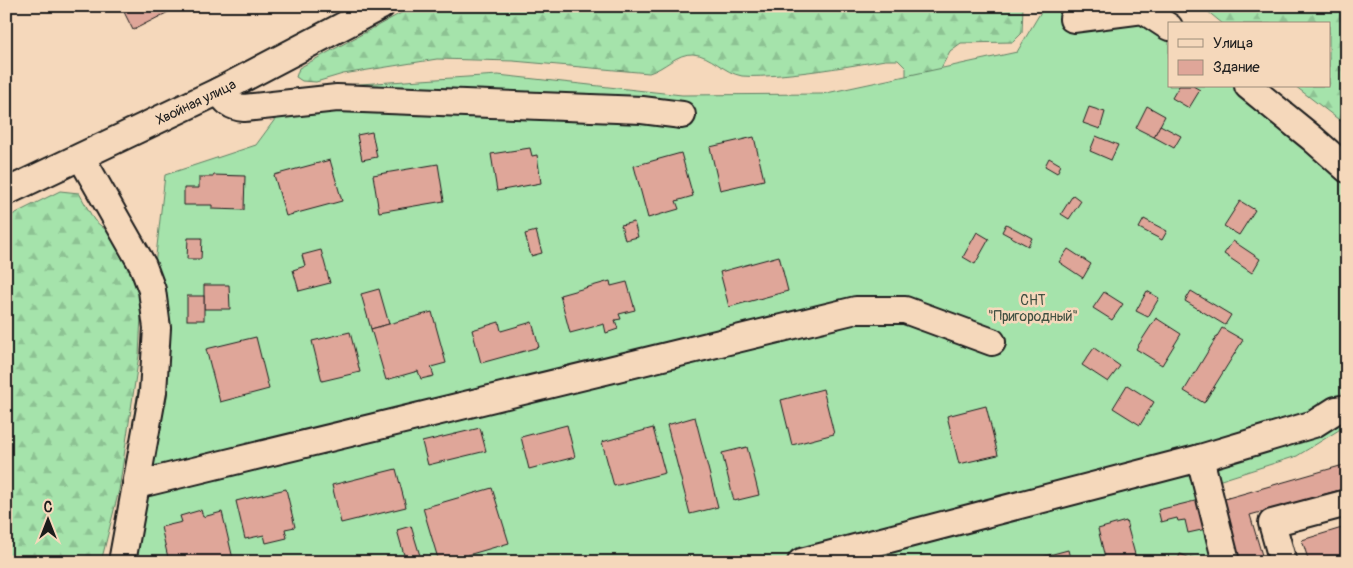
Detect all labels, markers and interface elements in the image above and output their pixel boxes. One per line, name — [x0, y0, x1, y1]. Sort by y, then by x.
legend — [1168, 22, 1330, 88]
text: Улица — [1213, 34, 1253, 53]
text: Здание — [1213, 58, 1260, 77]
street label: Хвойная улица — [153, 75, 239, 128]
park label: СНТ "Пригородный" — [988, 292, 1078, 325]
north arrow — [22, 496, 72, 546]
text: С — [44, 499, 53, 516]

